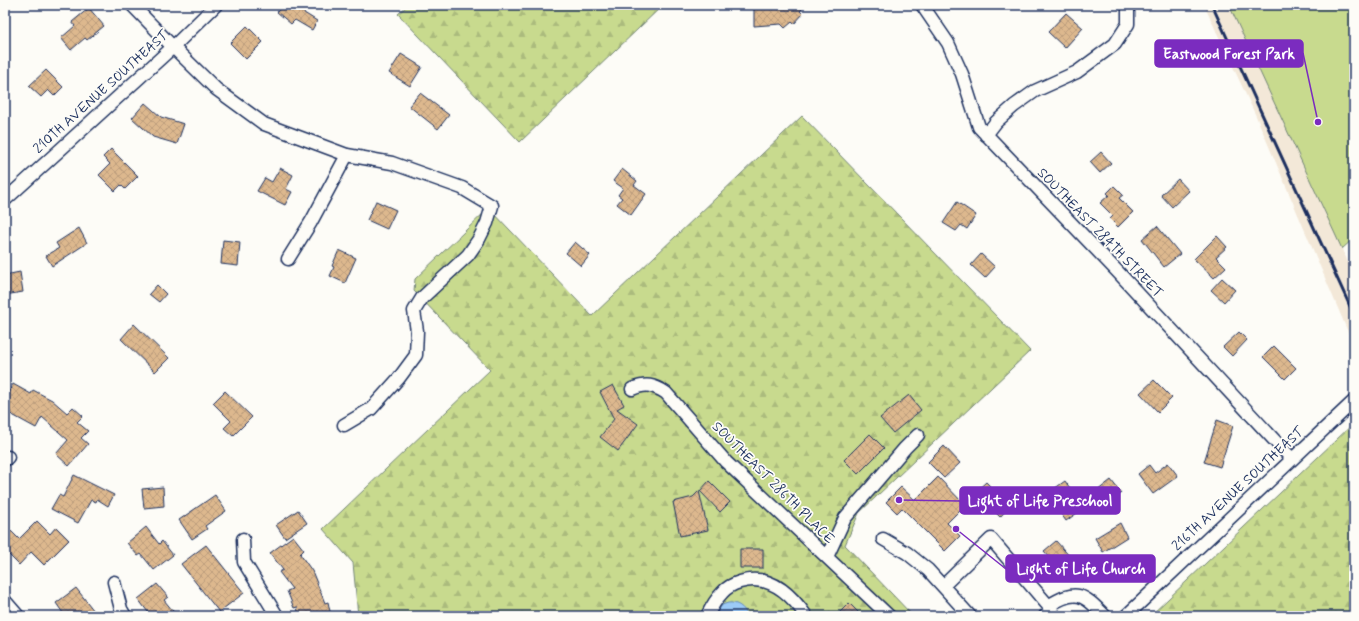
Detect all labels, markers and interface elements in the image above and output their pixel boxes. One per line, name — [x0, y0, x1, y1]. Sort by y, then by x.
street label: 210TH AVENUE SOUTHEAST — [30, 26, 173, 158]
callout: Eastwood Forest Park — [1155, 40, 1303, 67]
text: Eastwood Forest Park — [1163, 45, 1296, 65]
street label: SOUTHEAST 284TH STREET — [1033, 164, 1167, 302]
street label: SOUTHEAST 286TH PLACE — [708, 418, 838, 548]
street label: 216TH AVENUE SOUTHEAST — [1168, 423, 1308, 555]
callout: Light of Life Preschool — [960, 487, 1120, 514]
text: Light of Life Preschool — [968, 492, 1113, 514]
callout: Light of Life Church — [1006, 555, 1155, 582]
text: Light of Life Church — [1016, 560, 1146, 582]

